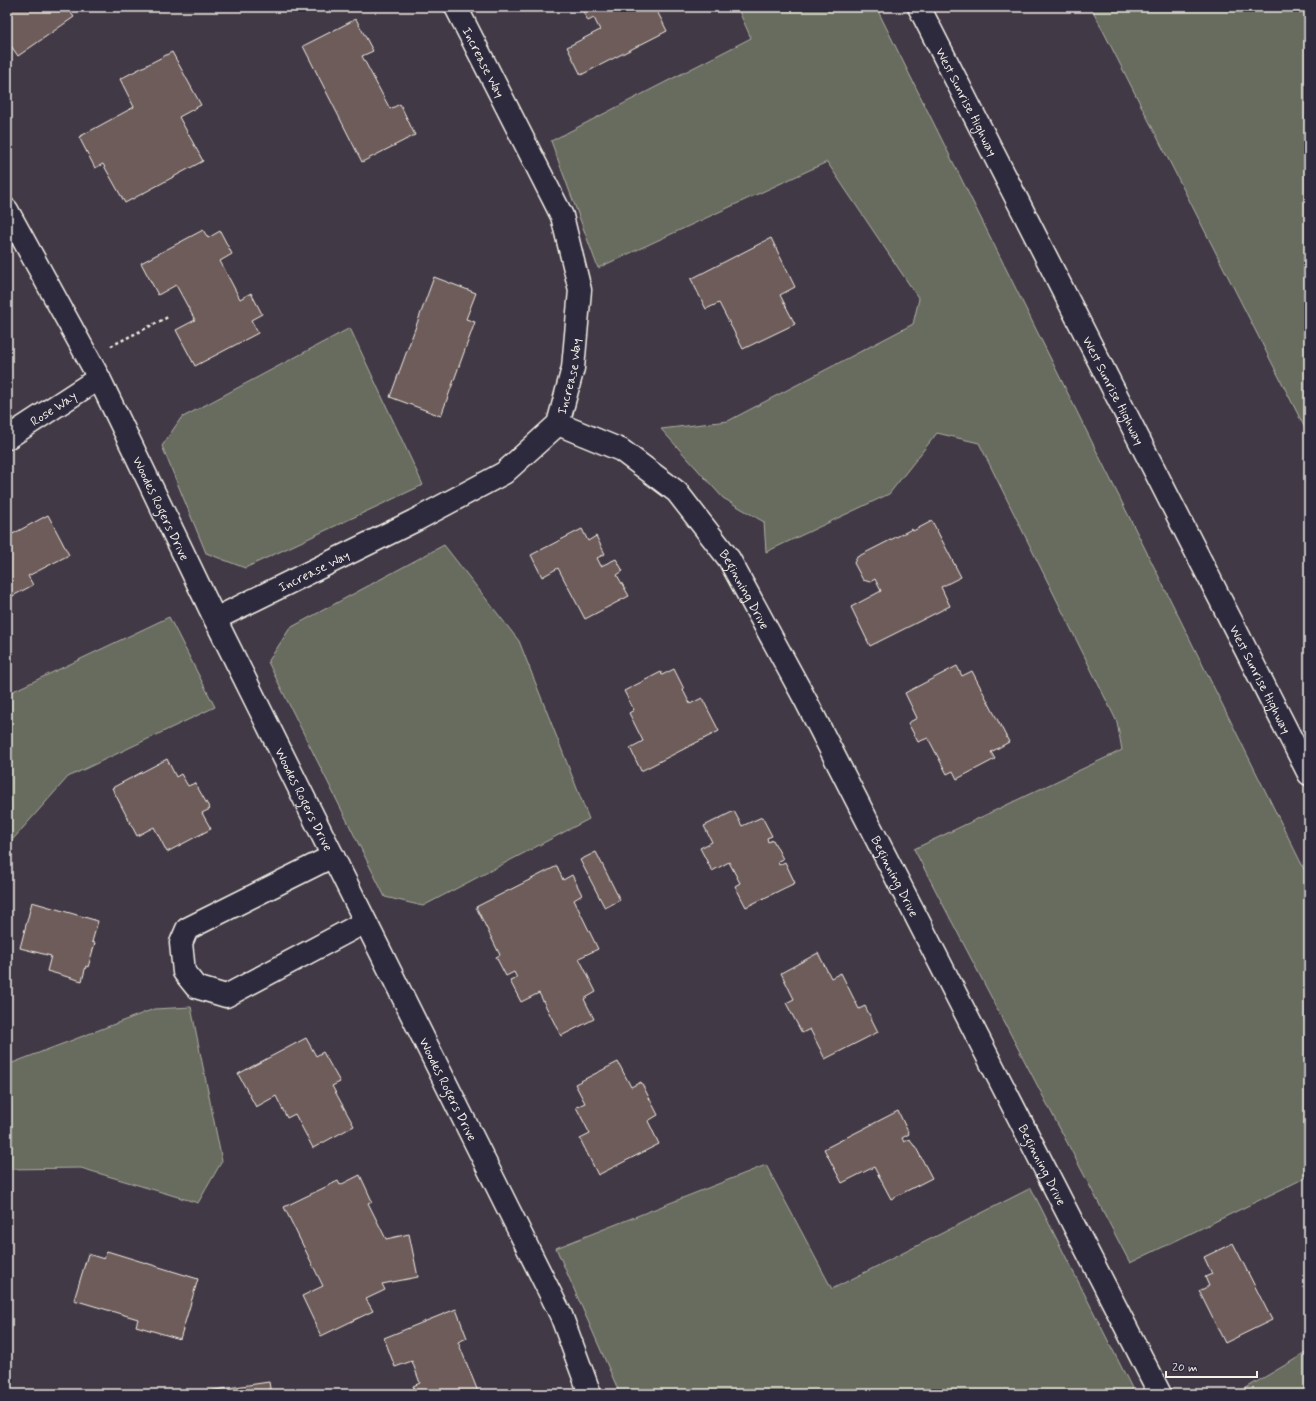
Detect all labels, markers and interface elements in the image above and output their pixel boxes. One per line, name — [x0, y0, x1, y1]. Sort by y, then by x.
street label: Increase Way — [458, 25, 508, 101]
street label: West Sunrise Highway — [931, 45, 1000, 159]
street label: West Sunrise Highway — [1078, 334, 1147, 448]
street label: Increase Way — [554, 338, 586, 416]
street label: Rose Way — [27, 388, 80, 431]
street label: Woodes Rogers Drive — [128, 454, 193, 564]
street label: Beginning Drive — [715, 546, 773, 633]
street label: Increase Way — [276, 547, 353, 596]
street label: West Sunrise Highway — [1225, 623, 1294, 737]
street label: Woodes Rogers Drive — [270, 745, 336, 854]
street label: Beginning Drive — [866, 833, 922, 920]
street label: Woodes Rogers Drive — [414, 1035, 480, 1144]
street label: Beginning Drive — [1014, 1122, 1069, 1209]
scale bar — [1166, 1353, 1257, 1379]
text: 20 m — [1172, 1360, 1198, 1376]

